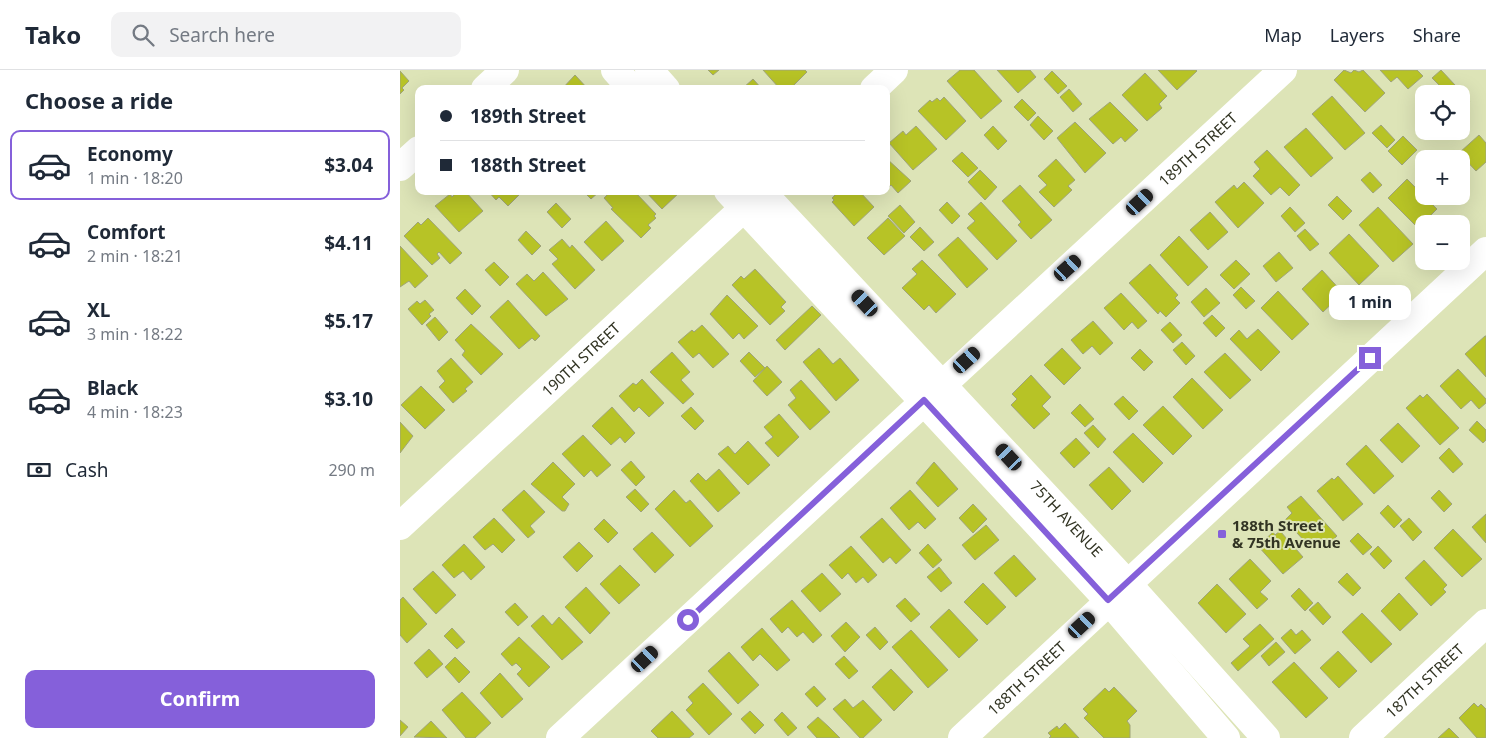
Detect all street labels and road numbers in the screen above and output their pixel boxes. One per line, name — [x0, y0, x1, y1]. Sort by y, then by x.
street label: 189TH STREET — [1154, 107, 1242, 190]
street label: 190TH STREET — [537, 317, 625, 400]
street label: 75TH AVENUE — [1026, 476, 1107, 561]
street label: 188TH STREET — [983, 636, 1070, 719]
street label: 187TH STREET — [1381, 639, 1468, 722]

